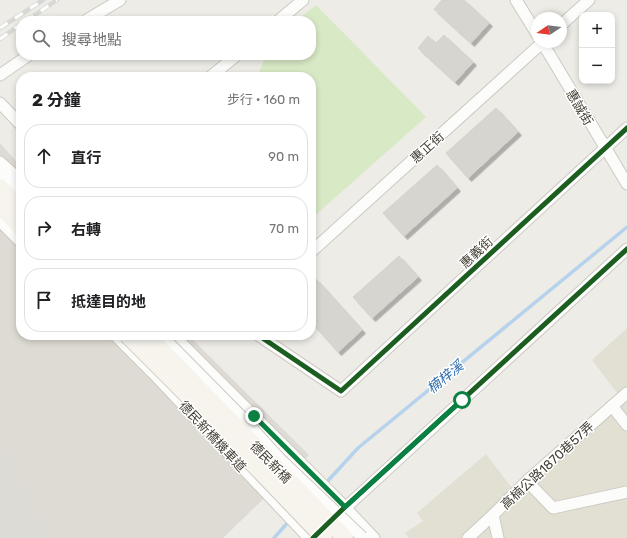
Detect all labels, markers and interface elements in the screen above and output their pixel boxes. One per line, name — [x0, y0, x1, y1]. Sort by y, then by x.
north arrow — [531, 12, 567, 48]
map controls — [579, 12, 615, 84]
button: + — [579, 12, 615, 48]
search box — [16, 16, 316, 60]
icon: search — [30, 27, 52, 49]
text: 搜尋地點 — [62, 31, 122, 49]
button: − — [579, 48, 615, 84]
street label: 惠誠街 — [563, 87, 596, 128]
text: 2 分鐘 — [32, 90, 81, 110]
text: 步行 · 160 m — [227, 92, 300, 107]
street label: 惠正街 — [408, 129, 447, 166]
icon: ahead — [33, 145, 55, 167]
text: 直行 — [71, 149, 101, 167]
text: 90 m — [268, 149, 299, 164]
icon: right — [33, 217, 55, 239]
text: 右轉 — [71, 221, 101, 239]
text: 70 m — [269, 221, 299, 236]
street label: 惠義街 — [457, 234, 496, 271]
icon: arrive — [33, 289, 55, 311]
text: 抵達目的地 — [71, 293, 146, 311]
water label: 楠梓溪 — [424, 356, 469, 397]
route start — [453, 391, 471, 409]
street label: 德民新橋機車道 — [176, 398, 249, 475]
route end — [245, 407, 263, 425]
street label: 高楠公路1870巷57弄 — [498, 419, 597, 512]
street label: 德民新橋 — [247, 438, 294, 486]

